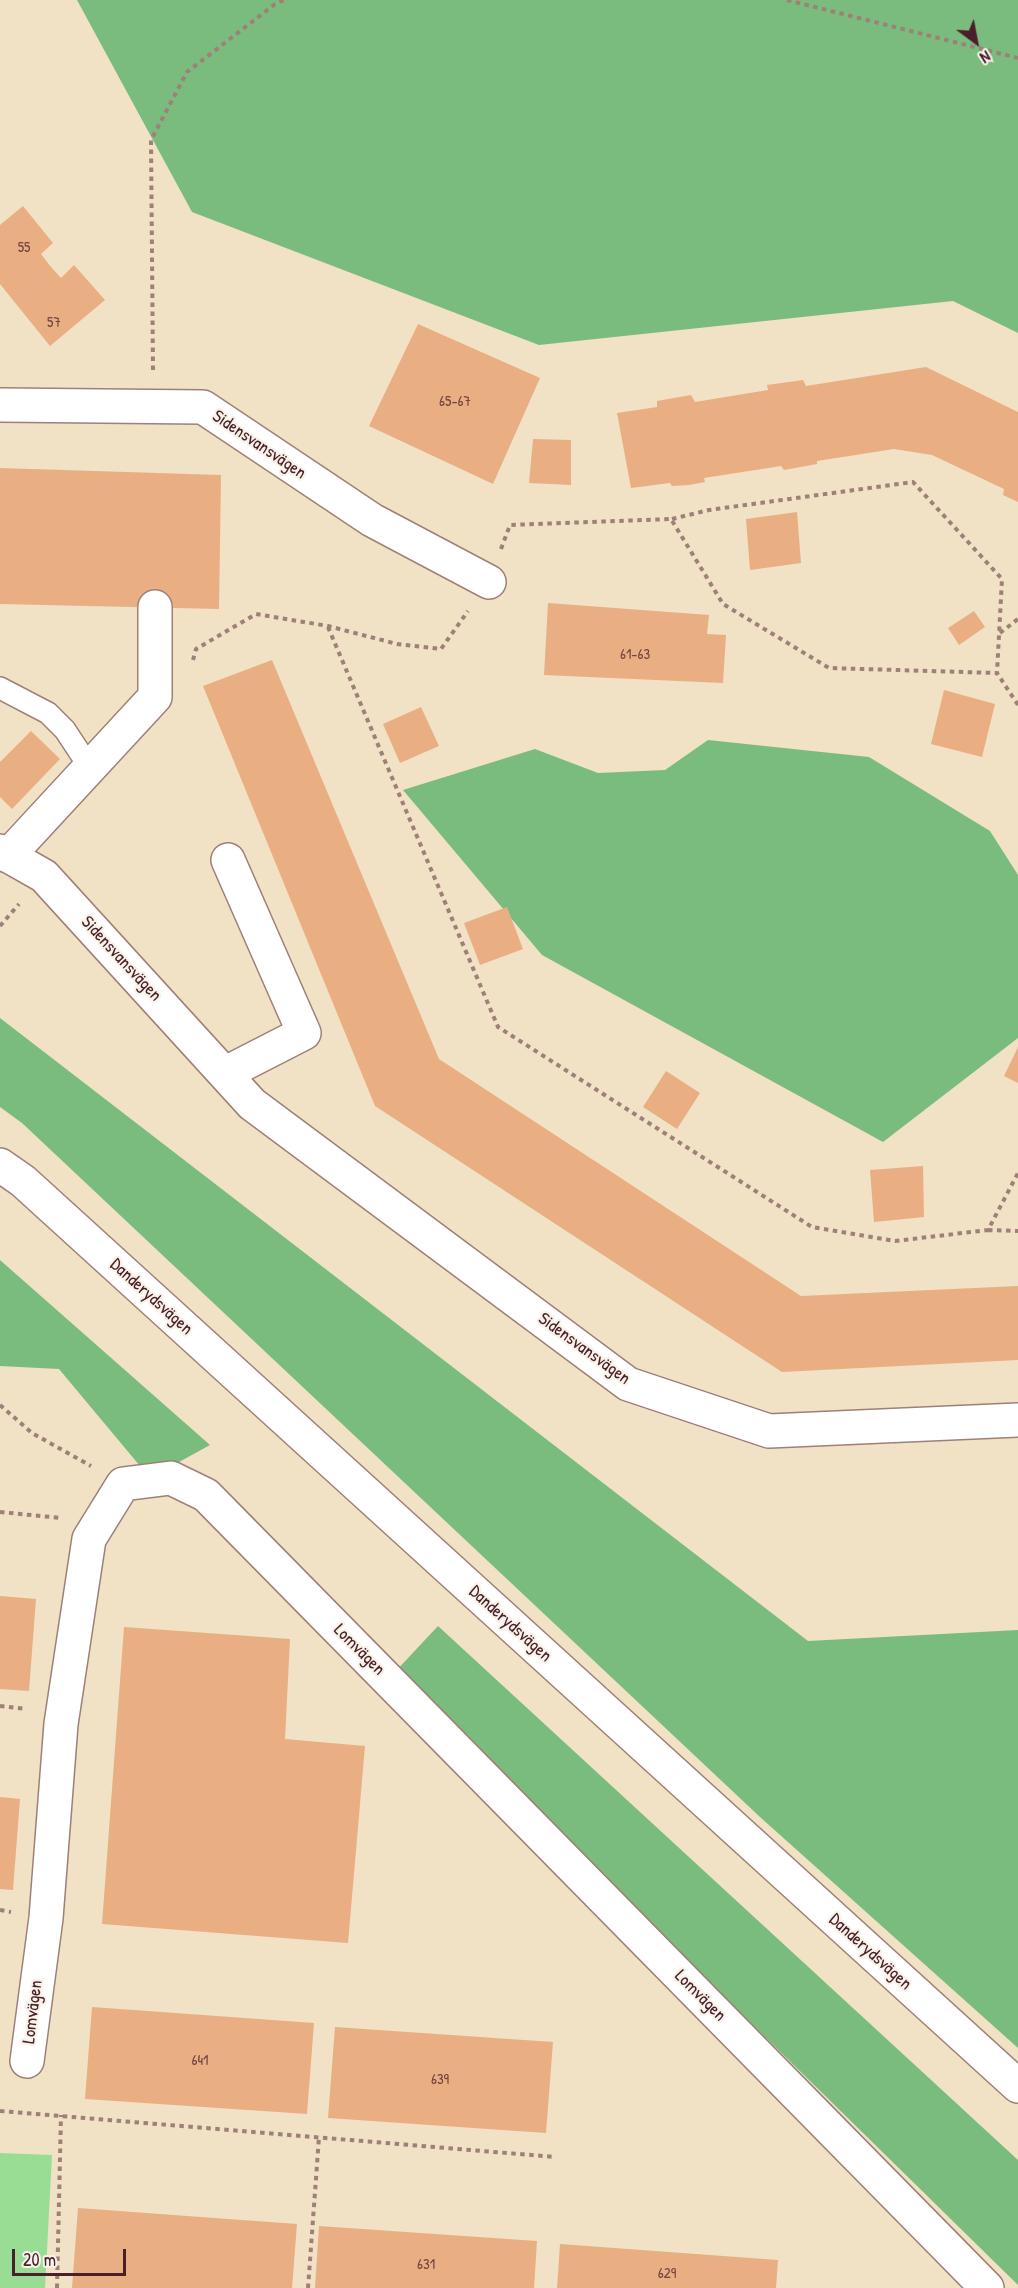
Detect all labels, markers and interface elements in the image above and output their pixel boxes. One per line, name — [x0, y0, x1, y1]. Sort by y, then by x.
north arrow — [946, 12, 1006, 72]
text: N — [976, 46, 995, 69]
house number: 55 — [18, 239, 30, 257]
house number: 57 — [47, 314, 61, 332]
house number: 65-67 — [439, 393, 471, 411]
street label: Sidensvansvägen — [208, 406, 310, 484]
house number: 61-63 — [620, 646, 650, 664]
street label: Sidensvansvägen — [76, 912, 166, 1006]
street label: Danderydsvägen — [105, 1254, 197, 1340]
street label: Sidensvansvägen — [534, 1308, 634, 1390]
street label: Danderydsvägen — [464, 1581, 556, 1667]
street label: Lomvägen — [329, 1620, 389, 1680]
street label: Danderydsvägen — [824, 1909, 916, 1995]
street label: Lomvägen — [670, 1966, 730, 2026]
street label: Lomvägen — [18, 1979, 48, 2045]
house number: 641 — [191, 2052, 209, 2070]
house number: 639 — [431, 2071, 449, 2089]
scale bar — [15, 2237, 129, 2275]
text: 20 m — [23, 2247, 56, 2272]
house number: 631 — [417, 2256, 435, 2274]
house number: 629 — [658, 2265, 676, 2283]

